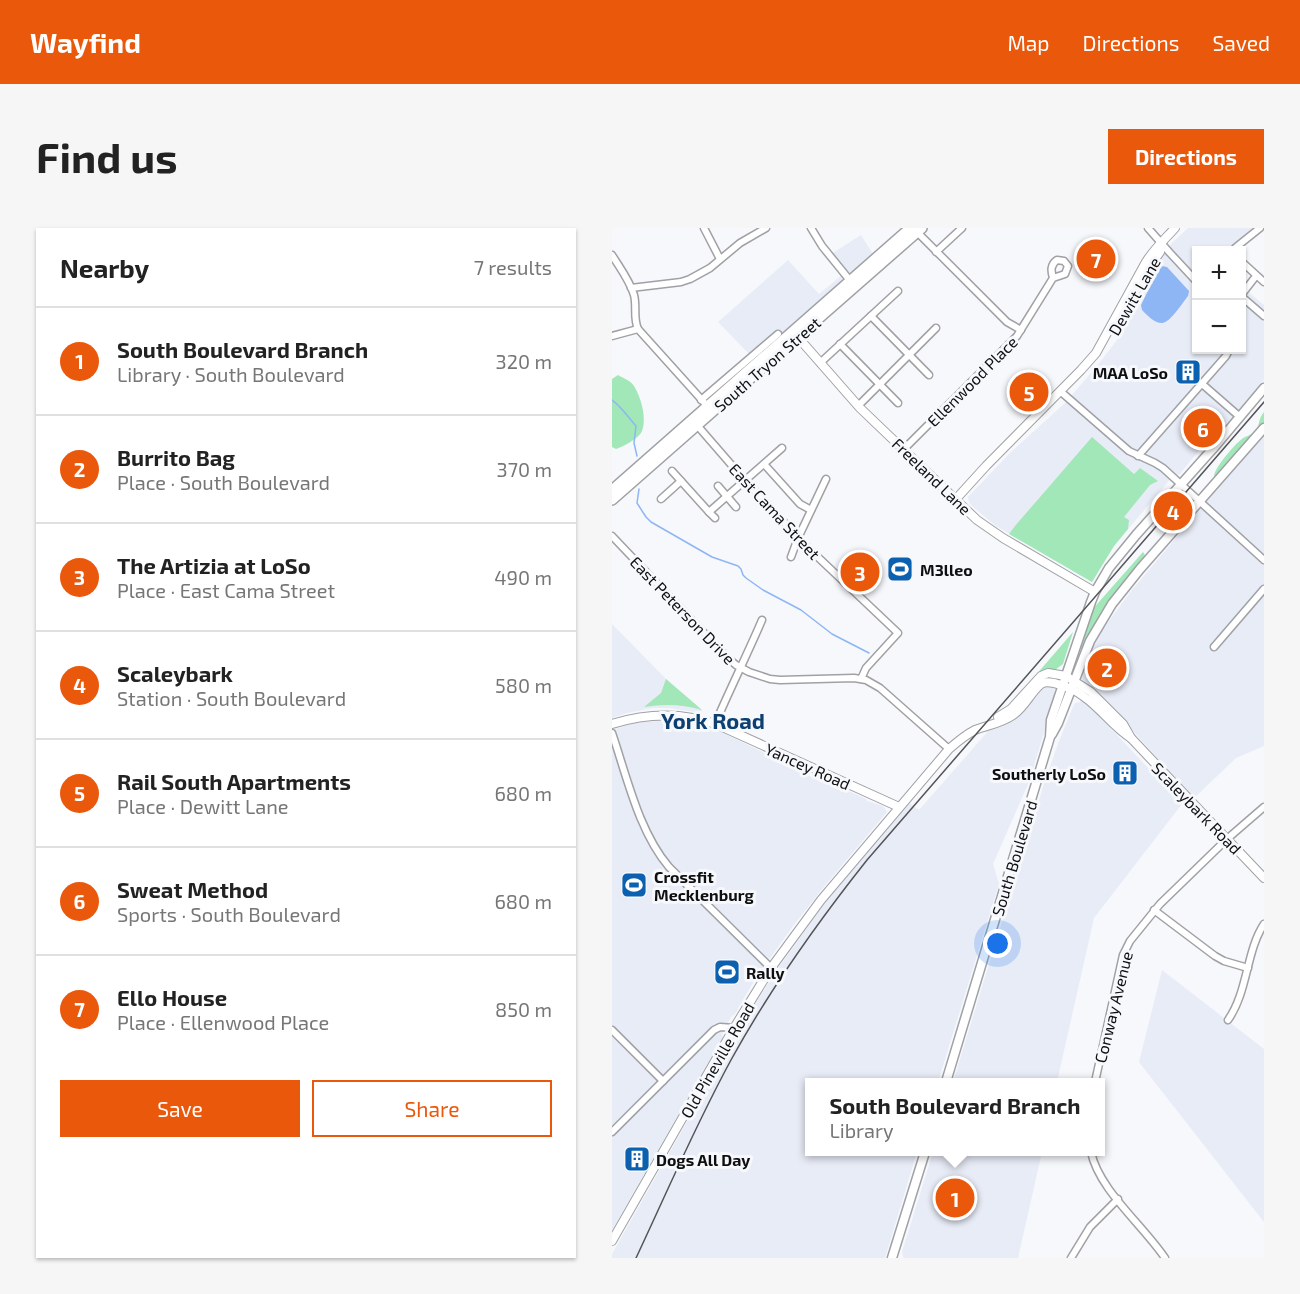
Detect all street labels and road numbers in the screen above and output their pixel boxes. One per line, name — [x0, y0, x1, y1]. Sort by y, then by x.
street label: Dewitt Lane — [1104, 254, 1164, 338]
street label: South Tryon Street — [710, 313, 824, 415]
street label: Ellenwood Place — [923, 332, 1021, 430]
street label: Freeland Lane — [889, 434, 975, 518]
street label: East Cama Street — [726, 459, 824, 563]
street label: East Peterson Drive — [627, 552, 739, 668]
street label: Yancey Road — [763, 739, 853, 793]
street label: Scaleybark Road — [1148, 758, 1246, 858]
street label: South Boulevard — [987, 798, 1041, 918]
street label: Conway Avenue — [1090, 949, 1136, 1065]
street label: Old Pineville Road — [676, 999, 758, 1121]

